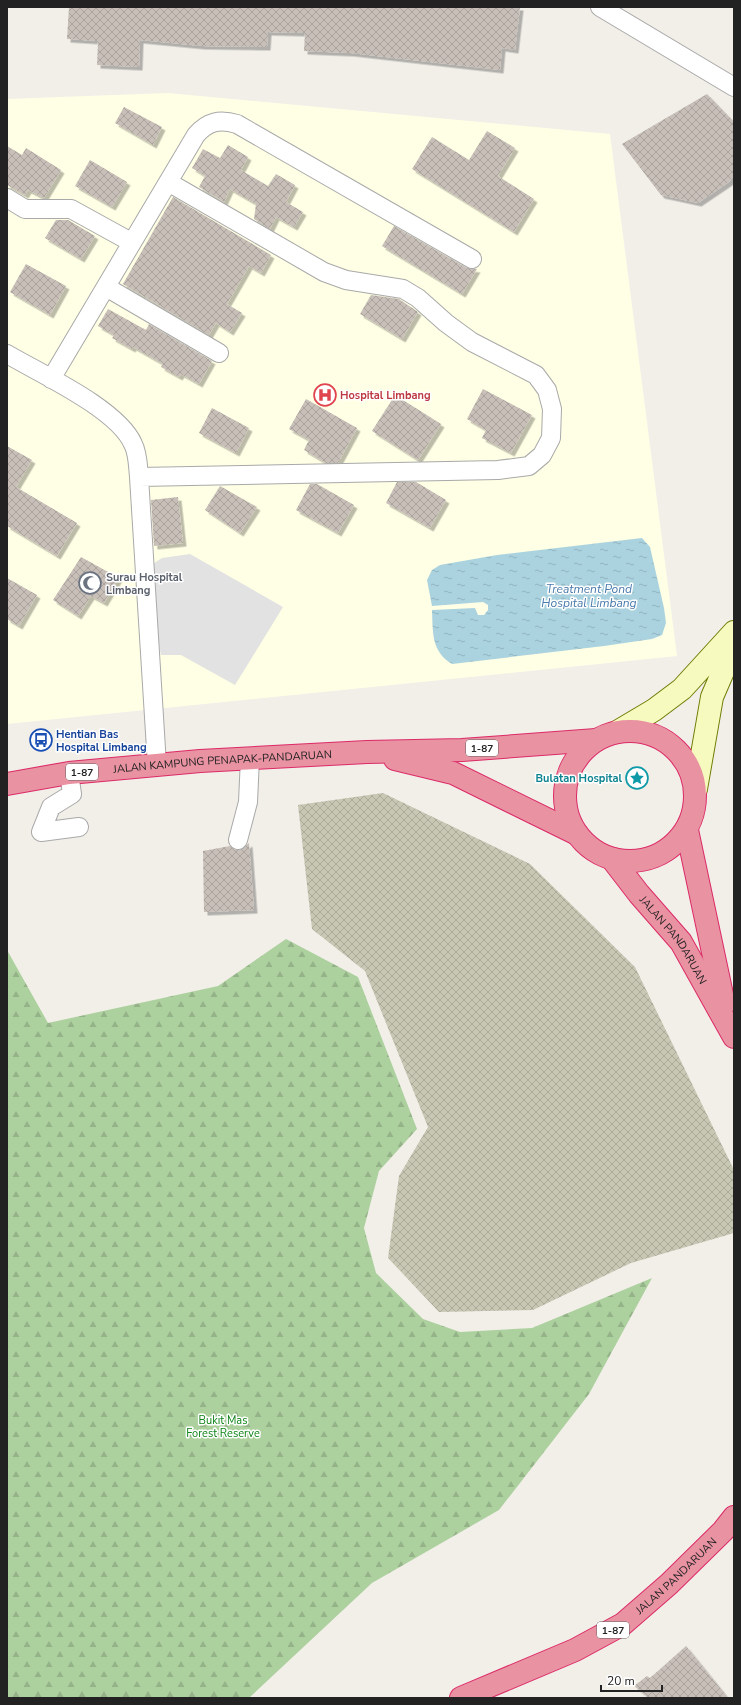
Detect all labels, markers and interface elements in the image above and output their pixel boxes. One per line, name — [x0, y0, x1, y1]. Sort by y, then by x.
hospital icon: Hospital Limbang — [312, 382, 338, 408]
place label: Hospital Limbang — [340, 388, 431, 403]
mosque icon: Surau Hospital Limbang — [77, 570, 103, 596]
place label: Surau Hospital Limbang — [106, 570, 183, 598]
water label: Treatment Pond Hospital Limbang — [541, 581, 637, 611]
bus stop icon: Hentian Bas Hospital Limbang — [28, 727, 54, 753]
place label: Hentian Bas Hospital Limbang — [56, 727, 147, 755]
road number: 1-87 — [466, 740, 498, 756]
street label: JALAN KAMPUNG PENAPAK-PANDARUAN — [112, 747, 332, 777]
road number: 1-87 — [66, 764, 98, 780]
place icon: Bulatan Hospital — [624, 765, 650, 791]
place label: Bulatan Hospital — [536, 771, 622, 786]
street label: JALAN PANDARUAN — [635, 892, 710, 987]
park label: Bukit Mas Forest Reserve — [186, 1413, 260, 1441]
street label: JALAN PANDARUAN — [632, 1534, 720, 1618]
road number: 1-87 — [597, 1622, 629, 1638]
scale bar — [601, 1667, 662, 1693]
text: 20 m — [607, 1673, 635, 1689]

